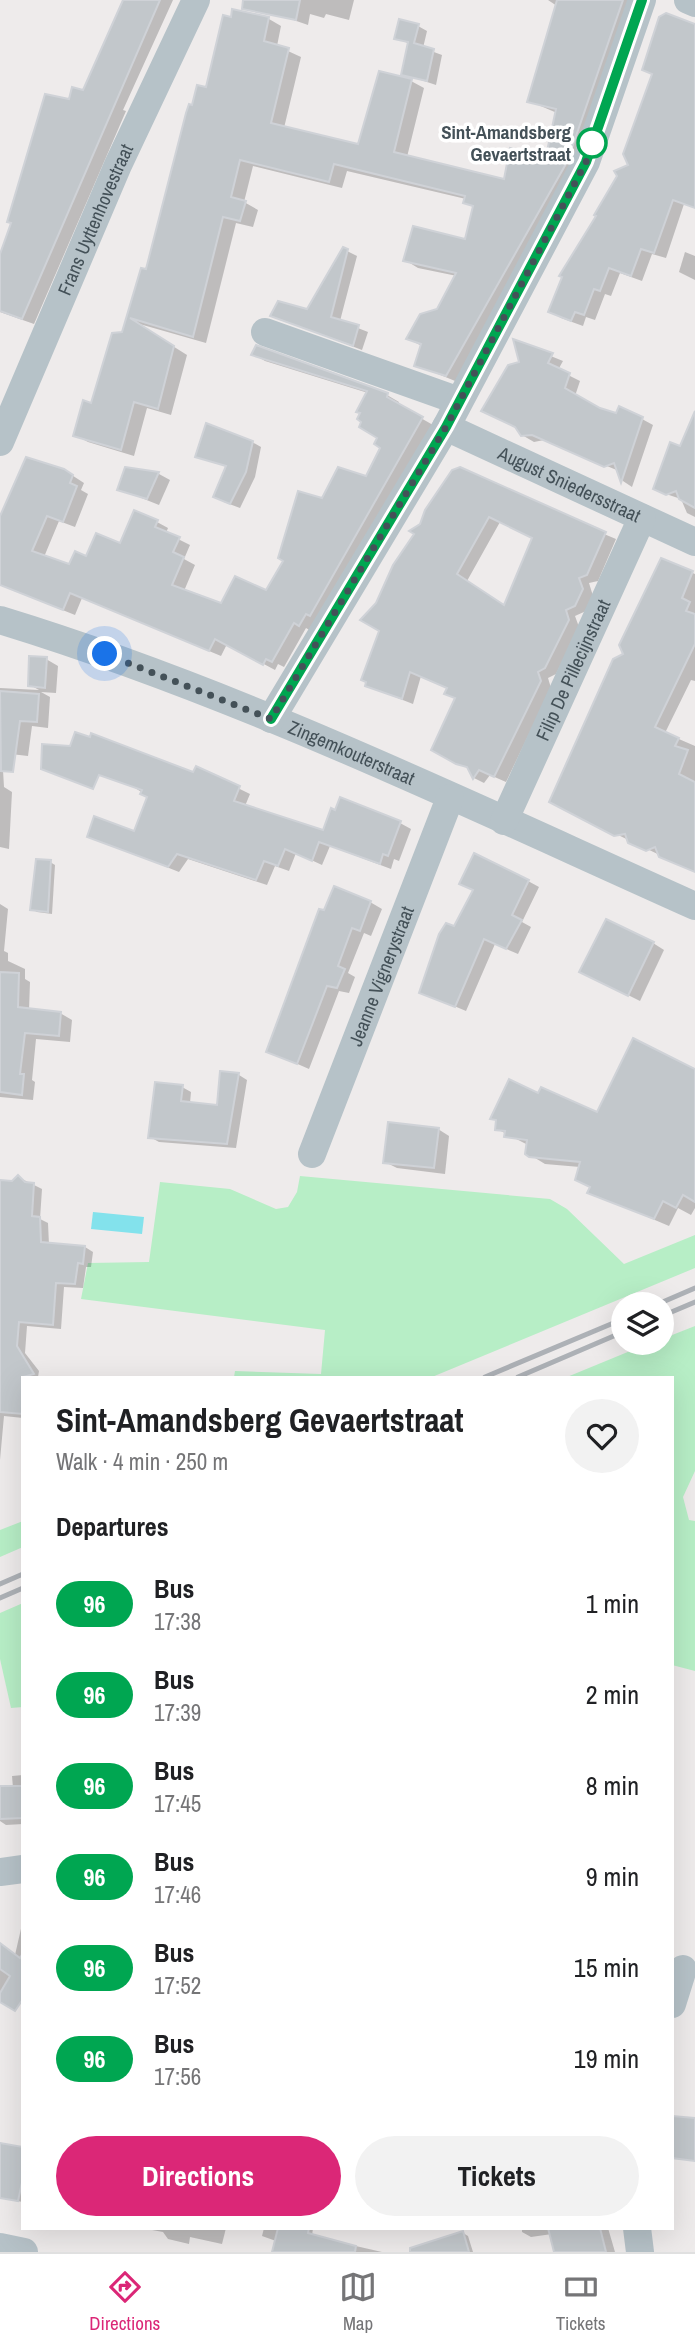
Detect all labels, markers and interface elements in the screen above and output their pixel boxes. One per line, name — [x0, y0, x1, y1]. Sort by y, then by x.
place label: Sint-Amandsberg Gevaertstraat — [441, 119, 571, 167]
marker: Sint-Amandsberg Gevaertstraat — [577, 128, 607, 158]
street label: Frans Uyttenhovestraat — [51, 139, 139, 299]
street label: August Sniedersstraat — [493, 439, 646, 528]
street label: Filip De Pillecijnstraat — [529, 594, 617, 745]
your location — [87, 636, 122, 671]
street label: Zingemkouterstraat — [285, 714, 420, 791]
street label: Jeanne Vignerystraat — [342, 902, 420, 1050]
map controls — [611, 1292, 674, 1355]
button: layers — [611, 1292, 674, 1355]
text: Sint-Amandsberg Gevaertstraat — [56, 1398, 464, 1442]
button: heart — [565, 1399, 639, 1473]
text: Walk · 4 min · 250 m — [56, 1446, 228, 1477]
text: Departures — [56, 1509, 169, 1544]
text: Bus — [154, 1571, 194, 1606]
text: 1 min — [586, 1586, 639, 1621]
text: 96 — [84, 1588, 105, 1620]
text: 17:38 — [154, 1606, 201, 1637]
text: Bus — [154, 1662, 194, 1697]
text: 2 min — [586, 1677, 639, 1712]
text: 96 — [84, 1679, 105, 1711]
text: 17:39 — [154, 1697, 201, 1728]
text: Bus — [154, 1753, 194, 1788]
text: 8 min — [586, 1768, 639, 1803]
text: 96 — [84, 1770, 105, 1802]
text: 17:45 — [154, 1788, 201, 1819]
text: Bus — [154, 1844, 194, 1879]
text: 9 min — [586, 1859, 639, 1894]
text: 96 — [84, 1861, 105, 1893]
text: 17:46 — [154, 1879, 201, 1910]
text: Bus — [154, 1935, 194, 1970]
text: 15 min — [574, 1950, 639, 1985]
text: 96 — [84, 1952, 105, 1984]
text: 17:52 — [154, 1970, 201, 2001]
text: Bus — [154, 2026, 194, 2061]
text: 19 min — [574, 2041, 639, 2076]
text: 96 — [84, 2043, 105, 2075]
text: 17:56 — [154, 2061, 201, 2092]
button: Directions — [56, 2136, 341, 2216]
button: Tickets — [355, 2136, 639, 2216]
tab: Directions — [89, 2268, 160, 2336]
tab: Map — [339, 2268, 377, 2336]
tab: Tickets — [556, 2268, 606, 2336]

